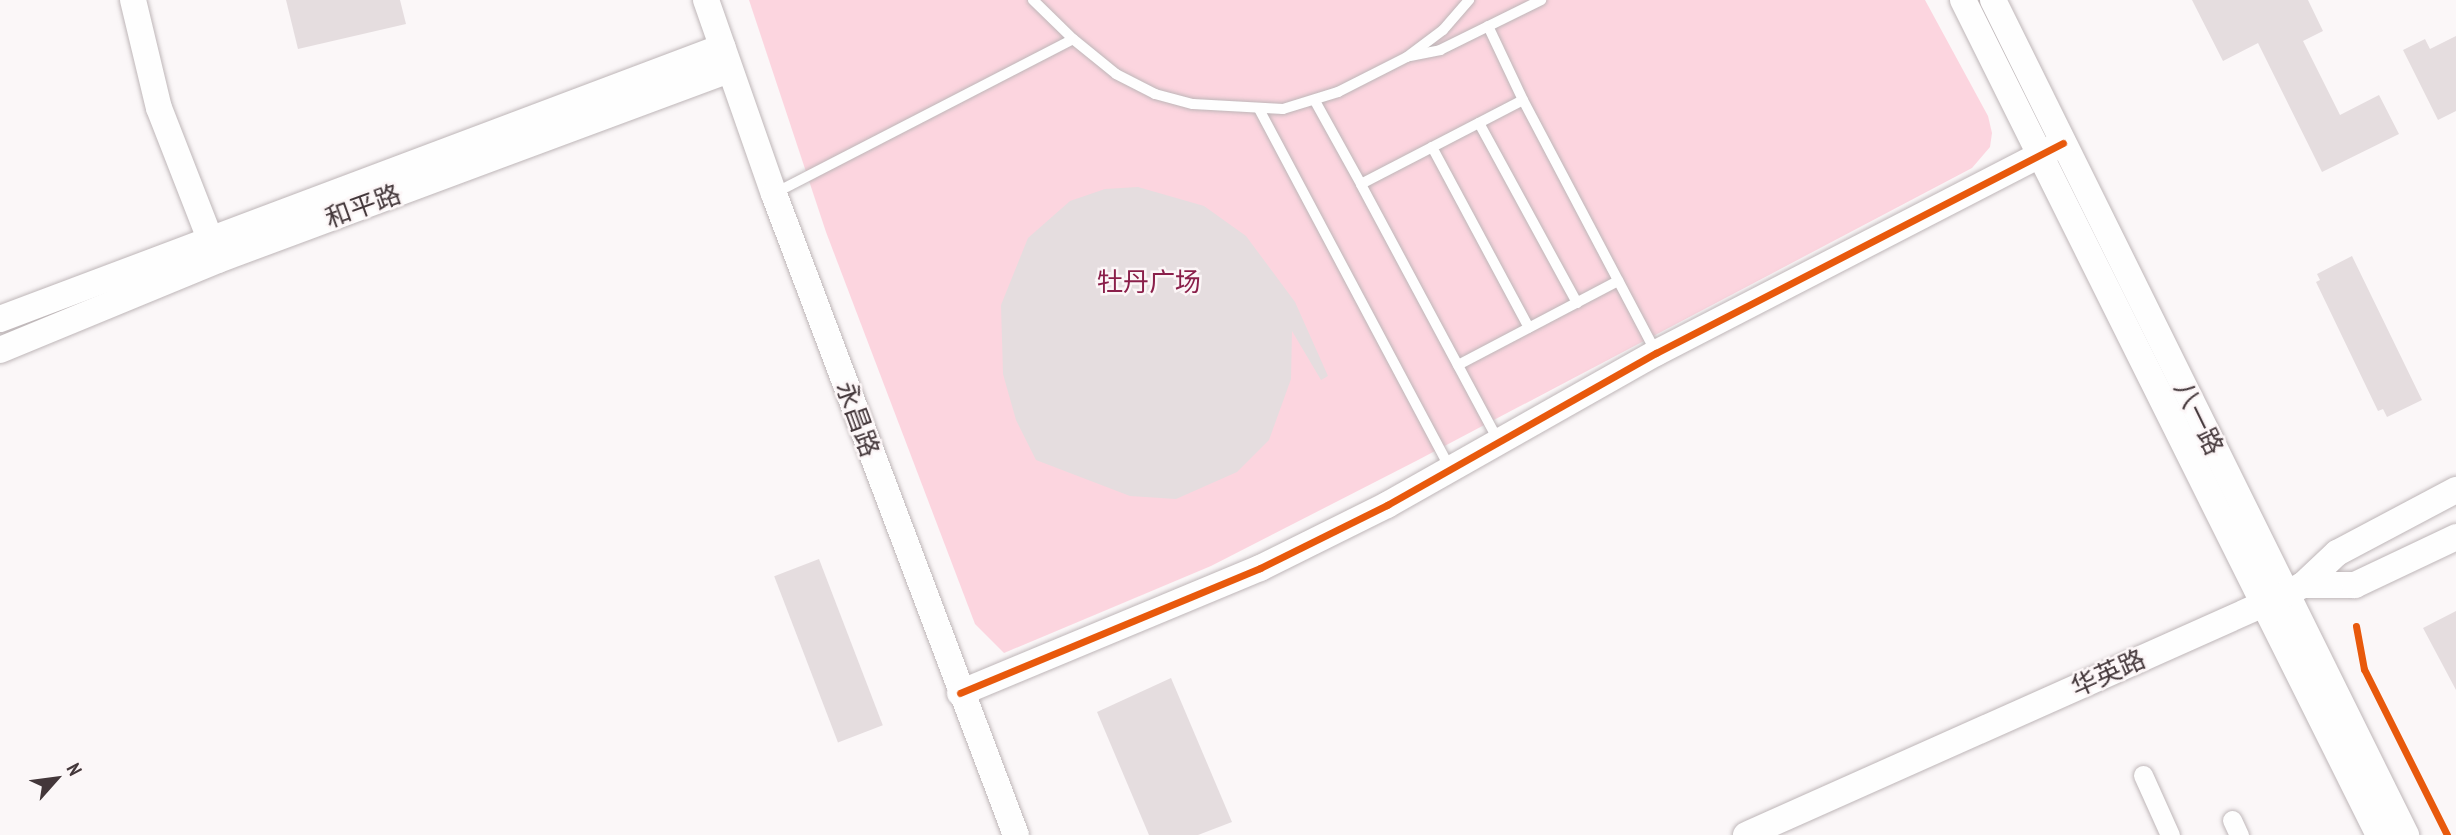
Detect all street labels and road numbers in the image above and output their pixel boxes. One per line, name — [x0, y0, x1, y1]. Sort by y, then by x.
street label: 和平路 — [321, 178, 405, 234]
street label: 八一路 — [2168, 376, 2230, 460]
street label: 永昌路 — [830, 377, 886, 461]
street label: 华英路 — [2066, 643, 2150, 703]

